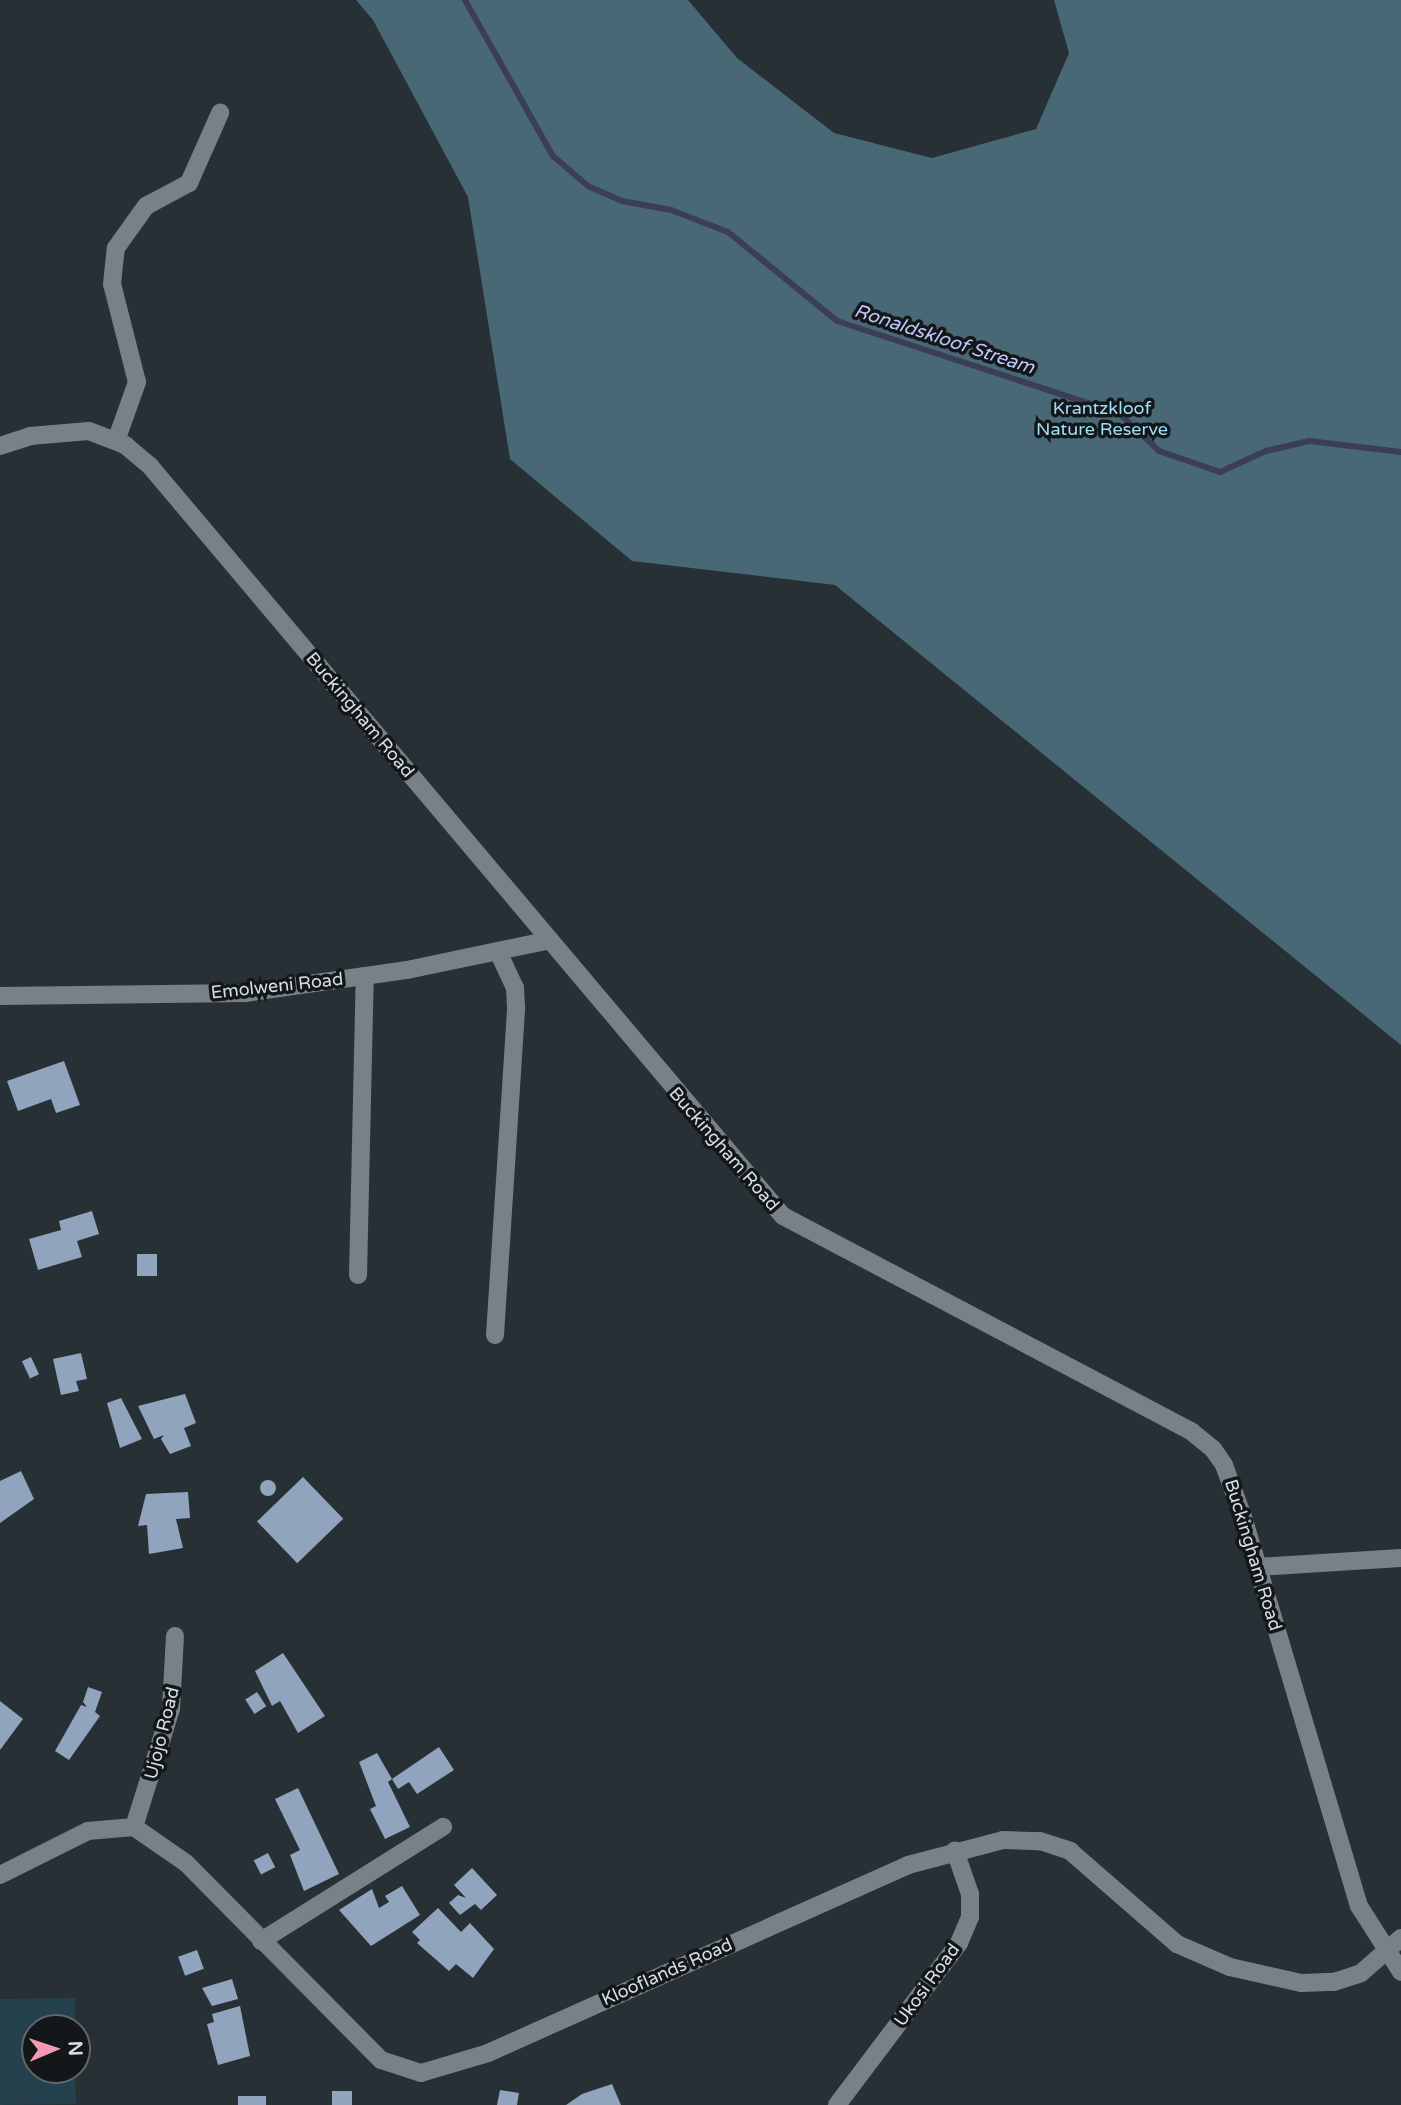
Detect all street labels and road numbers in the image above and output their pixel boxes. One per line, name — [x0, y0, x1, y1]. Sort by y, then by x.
street label: Buckingham Road — [301, 648, 419, 782]
street label: Emolweni Road — [210, 968, 344, 1004]
street label: Buckingham Road — [664, 1083, 784, 1215]
street label: Buckingham Road — [1220, 1477, 1286, 1633]
street label: Ujojo Road — [140, 1685, 184, 1781]
street label: Klooflands Road — [598, 1934, 736, 2010]
street label: Ukosi Road — [890, 1939, 964, 2031]

